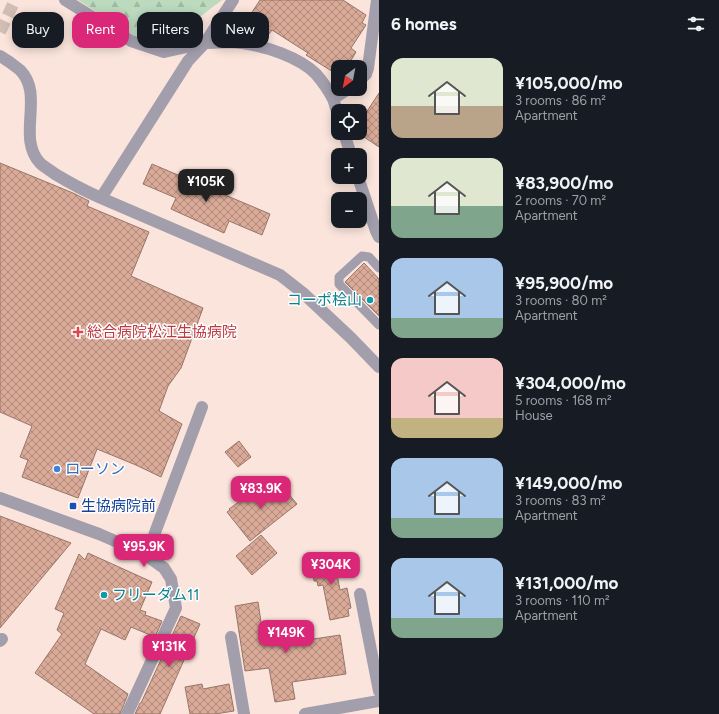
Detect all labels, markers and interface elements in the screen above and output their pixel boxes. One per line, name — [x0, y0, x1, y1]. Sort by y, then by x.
chip: Buy — [12, 12, 64, 48]
chip: Rent — [72, 12, 129, 48]
chip: Filters — [137, 12, 203, 48]
chip: New — [211, 12, 269, 48]
icon: filters — [685, 13, 707, 35]
text: 6 homes — [391, 14, 457, 34]
north arrow — [331, 60, 367, 96]
map controls — [331, 60, 367, 228]
text: ¥105,000/mo — [515, 73, 623, 93]
icon: home — [423, 74, 471, 122]
text: 3 rooms · 86 m² — [515, 93, 606, 108]
button: locate — [331, 104, 367, 140]
text: Apartment — [515, 108, 578, 123]
button: + — [331, 148, 367, 184]
pin: ¥105K — [178, 169, 234, 203]
text: ¥83,900/mo — [515, 173, 613, 193]
text: ¥105K — [187, 174, 225, 189]
icon: home — [423, 174, 471, 222]
button: − — [331, 192, 367, 228]
text: 2 rooms · 70 m² — [515, 193, 606, 208]
text: Apartment — [515, 208, 578, 223]
text: ¥95,900/mo — [515, 273, 613, 293]
icon: home — [423, 274, 471, 322]
place label: コーポ桧山 — [287, 291, 362, 309]
text: 3 rooms · 80 m² — [515, 293, 607, 308]
marker: コーポ桧山 — [365, 295, 375, 305]
text: Apartment — [515, 308, 578, 323]
place label: 総合病院松江生協病院 — [87, 323, 237, 341]
marker: 総合病院松江生協病院 — [72, 326, 84, 338]
text: ¥304,000/mo — [515, 373, 626, 393]
icon: home — [423, 374, 471, 422]
text: 5 rooms · 168 m² — [515, 393, 612, 408]
text: House — [515, 408, 553, 423]
place label: ローソン — [65, 460, 125, 478]
marker: ローソン — [52, 464, 62, 474]
text: ¥149,000/mo — [515, 473, 622, 493]
icon: home — [423, 474, 471, 522]
pin: ¥83.9K — [228, 476, 294, 510]
text: ¥83.9K — [240, 481, 282, 496]
text: 3 rooms · 83 m² — [515, 493, 606, 508]
place label: 生協病院前 — [81, 497, 156, 515]
marker: 生協病院前 — [68, 501, 78, 511]
text: Apartment — [515, 508, 578, 523]
pin: ¥95.9K — [111, 534, 177, 568]
text: ¥95.9K — [123, 539, 165, 554]
pin: ¥304K — [303, 552, 359, 586]
text: ¥304K — [311, 557, 351, 572]
text: ¥131,000/mo — [515, 573, 618, 593]
icon: home — [423, 574, 471, 622]
place label: フリーダム11 — [112, 586, 199, 604]
marker: フリーダム11 — [99, 590, 109, 600]
text: 3 rooms · 110 m² — [515, 593, 610, 608]
text: Apartment — [515, 608, 578, 623]
pin: ¥149K — [258, 620, 314, 654]
text: ¥149K — [267, 625, 305, 640]
pin: ¥131K — [141, 634, 197, 668]
text: ¥131K — [152, 639, 186, 654]

